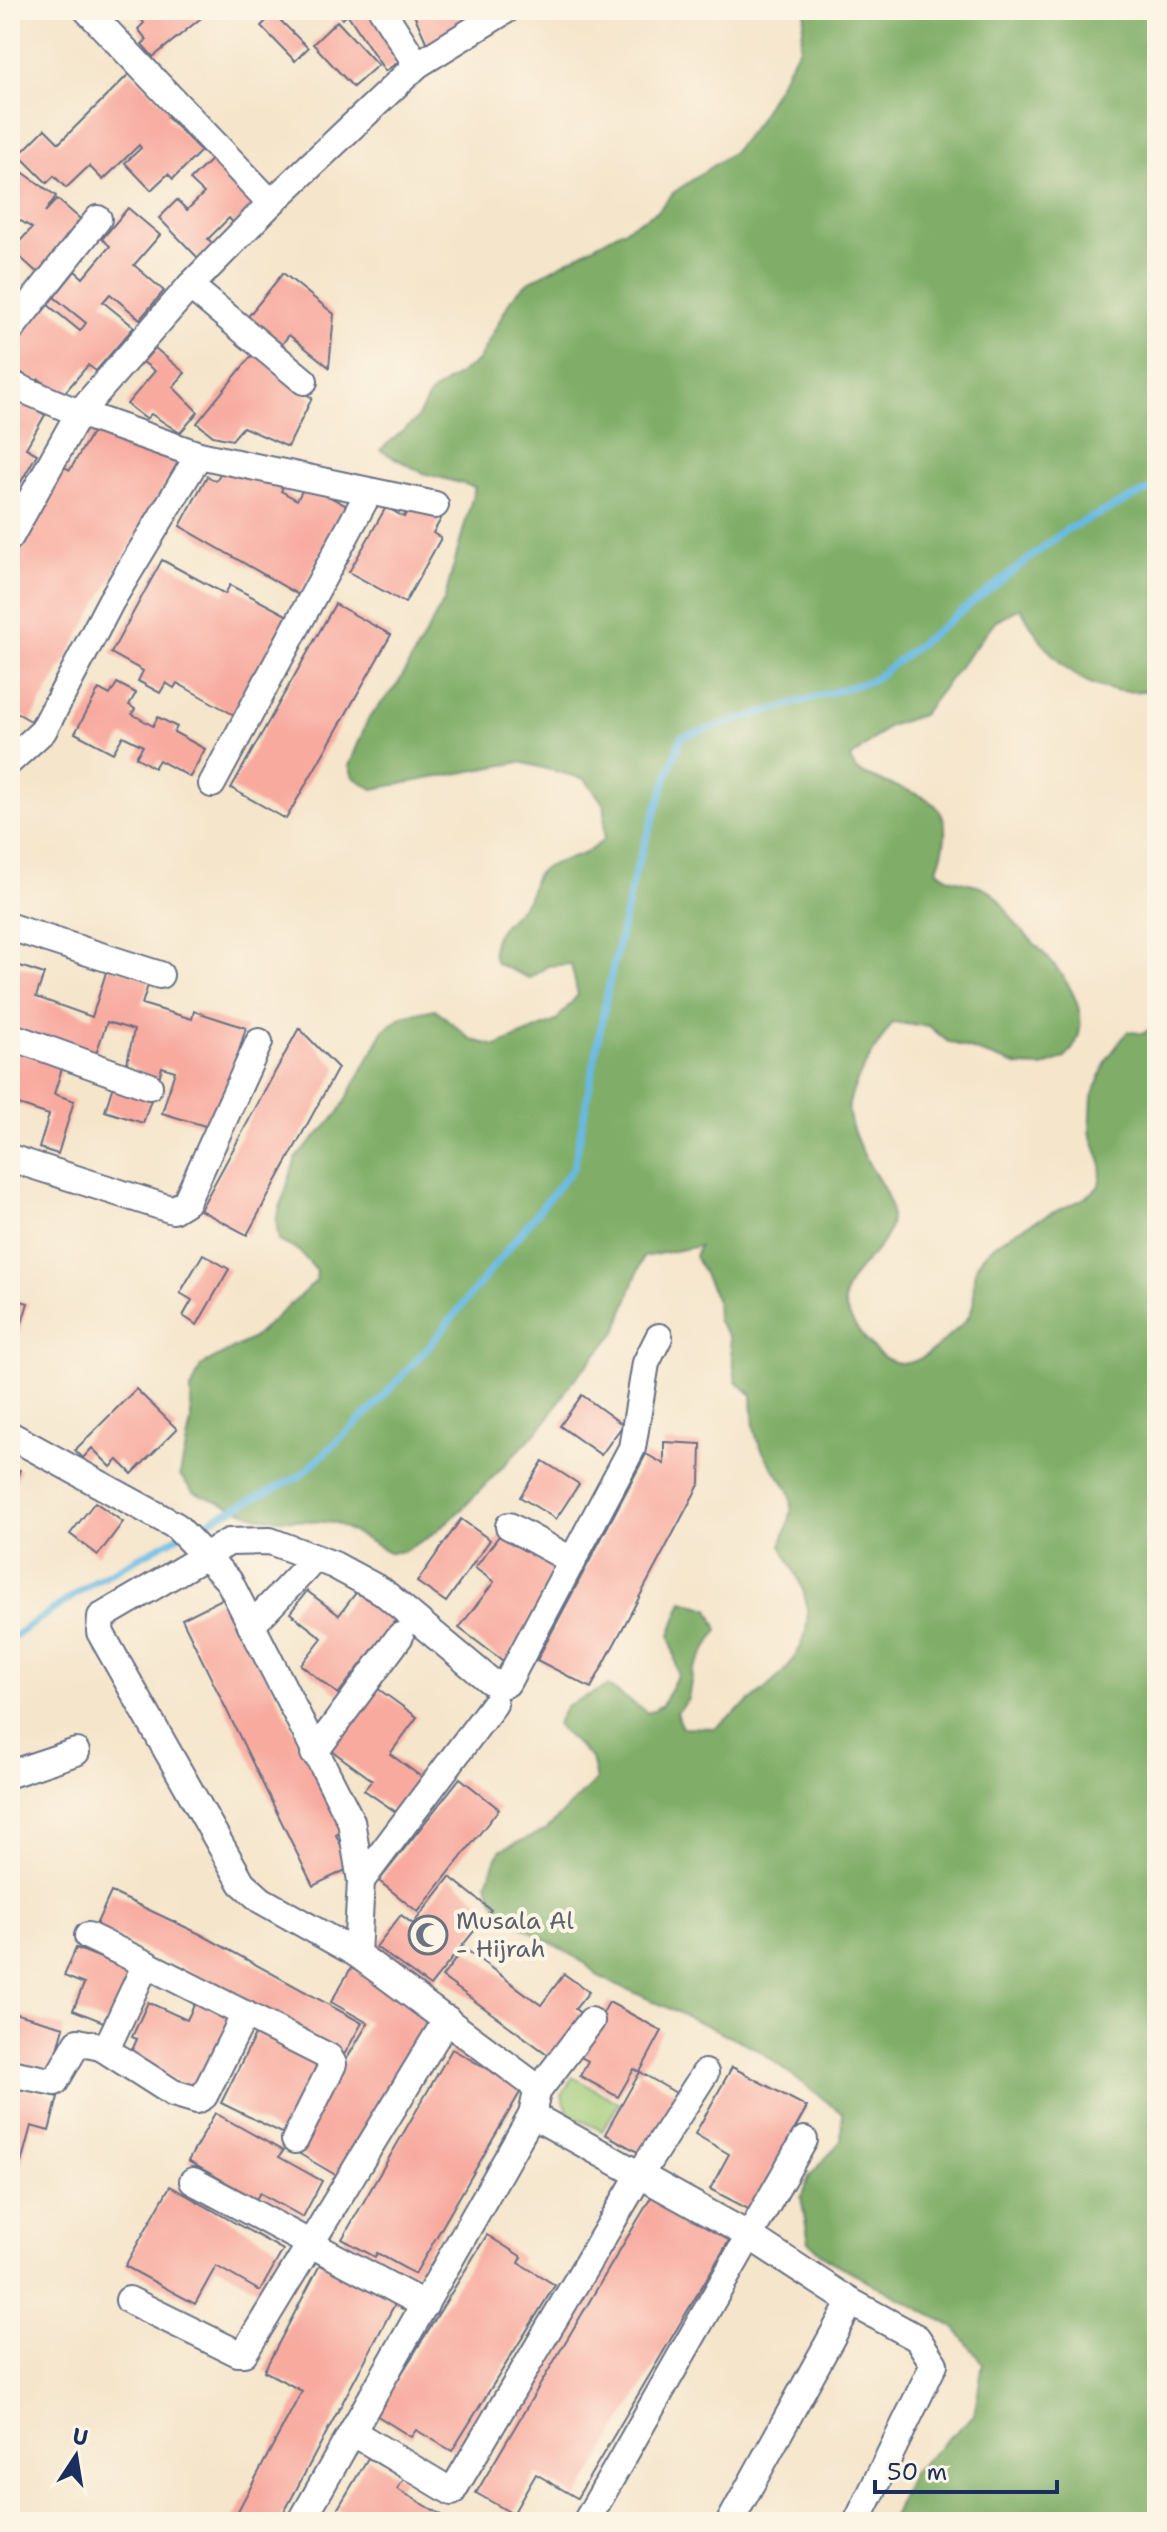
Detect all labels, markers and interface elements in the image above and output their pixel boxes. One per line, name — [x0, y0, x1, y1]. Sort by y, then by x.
place label: Musala Al - Hijrah — [456, 1905, 574, 1965]
mosque icon: Musala Al - Hijrah — [407, 1914, 449, 1956]
north arrow — [36, 2416, 116, 2496]
text: U — [70, 2421, 90, 2453]
scale bar — [875, 2444, 1057, 2494]
text: 50 m — [887, 2456, 947, 2488]

